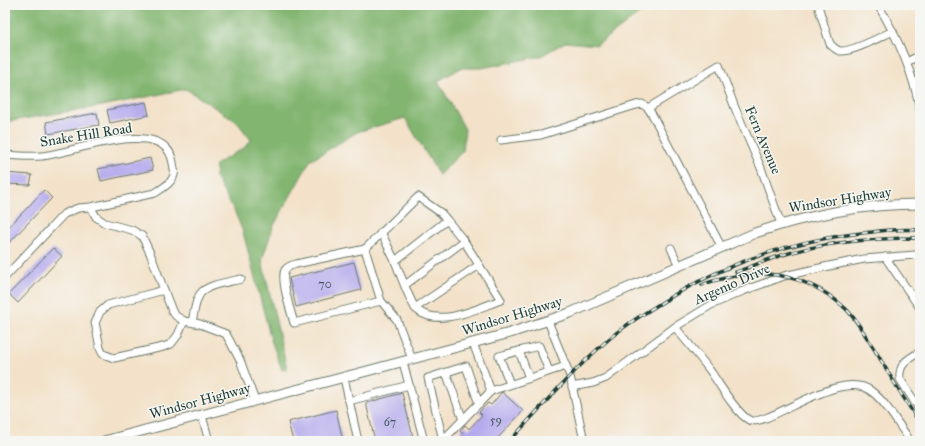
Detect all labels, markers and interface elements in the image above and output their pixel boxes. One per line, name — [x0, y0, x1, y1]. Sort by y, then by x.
street label: Fern Avenue — [741, 103, 785, 177]
street label: Snake Hill Road — [39, 119, 133, 151]
street label: Windsor Highway — [787, 183, 893, 217]
street label: Argenio Drive — [691, 260, 773, 309]
house number: 70 — [318, 277, 332, 291]
street label: Windsor Highway — [460, 293, 565, 339]
street label: Windsor Highway — [148, 379, 253, 423]
house number: 59 — [490, 413, 502, 427]
house number: 67 — [384, 415, 396, 429]

